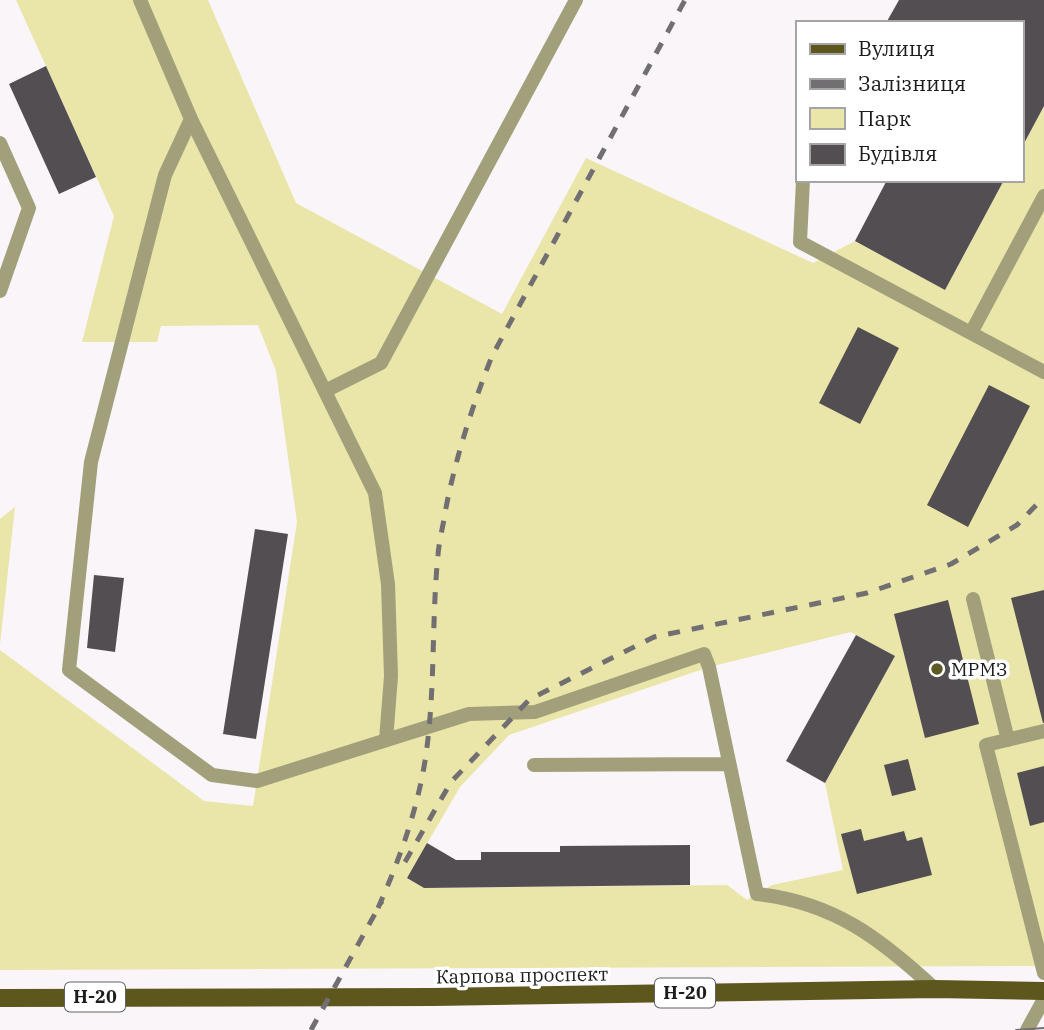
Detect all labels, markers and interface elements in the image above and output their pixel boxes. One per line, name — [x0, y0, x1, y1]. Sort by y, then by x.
legend — [796, 21, 1023, 182]
text: Вулиця — [858, 34, 935, 62]
text: Залізниця — [858, 69, 966, 97]
text: Парк — [858, 104, 911, 132]
text: Будівля — [858, 139, 937, 167]
place label: МРМЗ — [951, 657, 1008, 681]
marker: МРМЗ — [929, 661, 945, 677]
street label: Карпова проспект — [436, 961, 608, 989]
road number: Н-20 — [655, 978, 715, 1008]
road number: Н-20 — [65, 982, 125, 1012]

